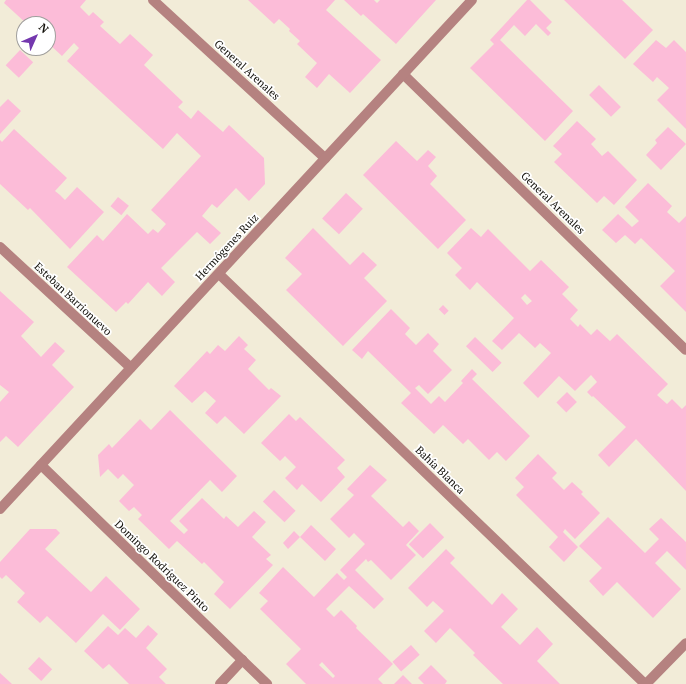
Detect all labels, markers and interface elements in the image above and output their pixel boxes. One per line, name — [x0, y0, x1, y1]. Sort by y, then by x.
north arrow — [16, 16, 56, 56]
text: N — [36, 20, 52, 36]
street label: General Arenales — [211, 37, 283, 103]
street label: General Arenales — [518, 169, 588, 237]
street label: Hermógenes Ruiz — [193, 211, 261, 283]
street label: Esteban Barrionuevo — [31, 260, 115, 338]
street label: Bahía Blanca — [413, 443, 467, 497]
street label: Domingo Rodríguez Pinto — [112, 517, 212, 615]

